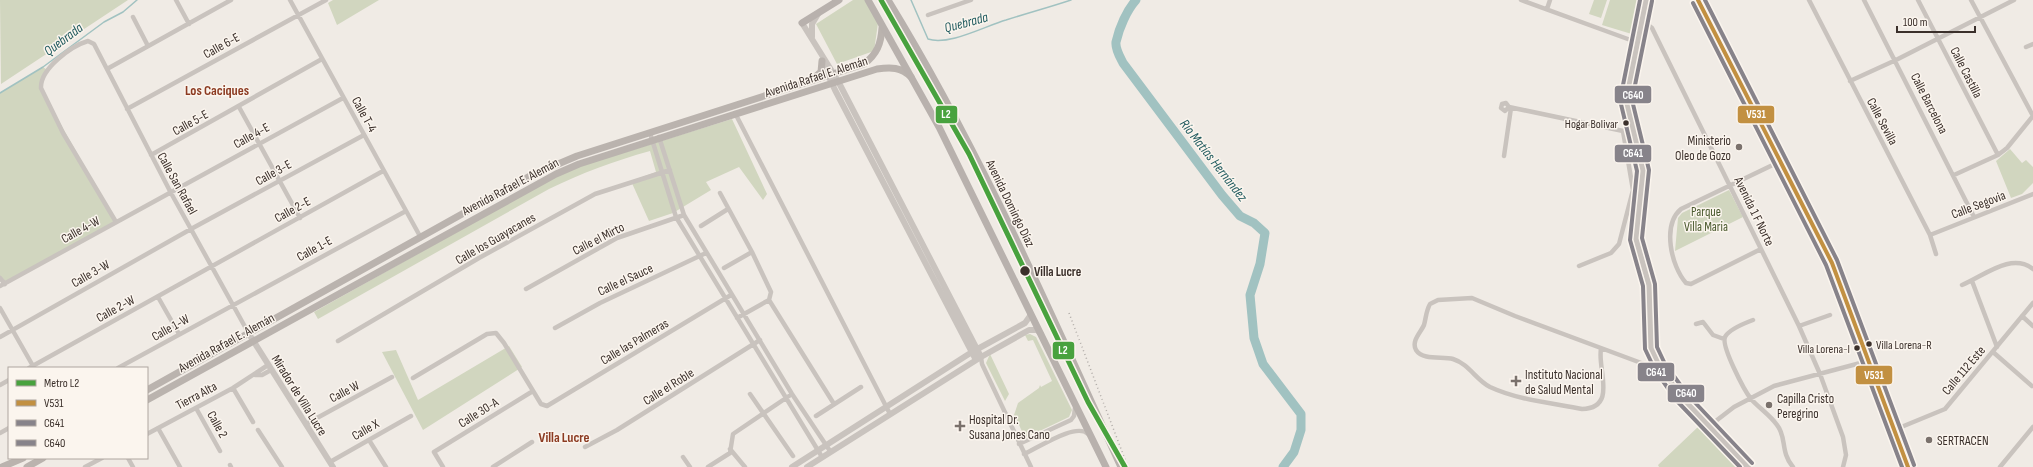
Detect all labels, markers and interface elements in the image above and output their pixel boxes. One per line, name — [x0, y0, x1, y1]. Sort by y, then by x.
water label: Quebrada — [942, 8, 990, 36]
scale bar — [1897, 8, 1975, 34]
text: 100 m — [1903, 15, 1928, 30]
water label: Quebrada — [40, 19, 86, 60]
street label: Calle 6-E — [201, 29, 242, 62]
street label: Calle Castilla — [1946, 44, 1986, 101]
street label: Avenida Rafael E. Alemán — [762, 53, 870, 101]
street label: Calle Barcelona — [1907, 70, 1951, 137]
district label: Los Caciques — [185, 82, 249, 99]
line badge: C640 — [1614, 85, 1652, 104]
text: C640 — [1622, 89, 1644, 102]
street label: Calle T-4 — [348, 94, 381, 136]
street label: Calle Sevilla — [1863, 95, 1901, 148]
line badge: L2 — [935, 105, 958, 124]
line badge: V531 — [1737, 105, 1775, 124]
street label: Calle 5-E — [170, 107, 211, 139]
text: L2 — [941, 108, 951, 121]
text: V531 — [1746, 108, 1766, 121]
water label: Río Matías Hernández — [1176, 116, 1252, 206]
place label: Hogar Bolivar — [1565, 117, 1619, 132]
marker: Hogar Bolivar — [1621, 118, 1631, 128]
street label: Calle 4-E — [231, 119, 272, 152]
place label: Ministerio Oleo de Gozo — [1675, 133, 1731, 164]
marker: Ministerio Oleo de Gozo — [1734, 142, 1744, 152]
line badge: C641 — [1614, 144, 1652, 163]
text: C641 — [1623, 147, 1644, 160]
street label: Calle San Rafael — [154, 150, 201, 217]
street label: Avenida Rafael E. Alemán — [458, 155, 562, 220]
street label: Calle 3-E — [253, 156, 294, 189]
street label: Avenida Domingo Díaz — [982, 156, 1038, 250]
street label: Avenida 1 F Norte — [1730, 173, 1778, 249]
street label: Calle Segovia — [1949, 187, 2008, 223]
street label: Calle 2-E — [272, 193, 313, 226]
park label: Parque Villa Maria — [1684, 204, 1728, 235]
street label: Calle los Guayacanes — [453, 209, 539, 268]
street label: Calle 4-W — [58, 213, 103, 247]
street label: Calle el Mirto — [570, 219, 627, 259]
street label: Calle 1-E — [294, 233, 335, 265]
street label: Calle 3-W — [68, 256, 113, 291]
street label: Calle el Sauce — [595, 260, 656, 300]
marker: Villa Lucre — [1018, 264, 1032, 278]
place label: Villa Lucre — [1034, 264, 1082, 280]
street label: Calle 2-W — [93, 292, 138, 326]
street label: Avenida Rafael E. Alemán — [175, 310, 277, 376]
street label: Calle 1-W — [149, 311, 193, 345]
street label: Calle las Palmeras — [597, 315, 672, 369]
place label: Villa Lorena-R — [1876, 338, 1932, 353]
marker: Villa Lorena-R — [1864, 339, 1874, 349]
line badge: L2 — [1052, 341, 1075, 360]
place label: Villa Lorena-I — [1797, 342, 1850, 357]
marker: Villa Lorena-I — [1852, 343, 1862, 353]
street label: Calle 112 Este — [1939, 343, 1989, 398]
text: L2 — [1058, 344, 1068, 357]
street label: Mirador de Villa Lucre — [268, 352, 330, 439]
line badge: C641 — [1637, 362, 1675, 382]
street label: Calle el Roble — [640, 365, 697, 409]
line badge: V531 — [1855, 365, 1893, 385]
text: C641 — [1646, 366, 1667, 379]
legend — [8, 367, 148, 459]
place label: Instituto Nacional de Salud Mental — [1525, 367, 1603, 398]
text: V531 — [1864, 369, 1884, 382]
marker: Instituto Nacional de Salud Mental — [1510, 375, 1522, 387]
text: Metro L2 — [44, 376, 79, 391]
street label: Calle W — [327, 377, 363, 406]
street label: Tierra Alta — [173, 378, 220, 413]
line badge: C640 — [1667, 384, 1705, 403]
text: C640 — [1675, 387, 1697, 400]
place label: Capilla Cristo Peregrino — [1777, 391, 1834, 422]
street label: Calle 30-A — [455, 394, 502, 431]
text: V531 — [44, 396, 64, 411]
marker: Capilla Cristo Peregrino — [1764, 400, 1774, 410]
street label: Calle 2 — [203, 408, 231, 441]
place label: Hospital Dr. Susana Jones Cano — [969, 412, 1050, 443]
text: C641 — [44, 416, 65, 431]
street label: Calle X — [349, 416, 382, 444]
marker: Hospital Dr. Susana Jones Cano — [954, 420, 966, 432]
district label: Villa Lucre — [539, 429, 589, 446]
place label: SERTRACEN — [1937, 433, 1989, 449]
marker: SERTRACEN — [1924, 435, 1934, 445]
text: C640 — [44, 436, 65, 451]

